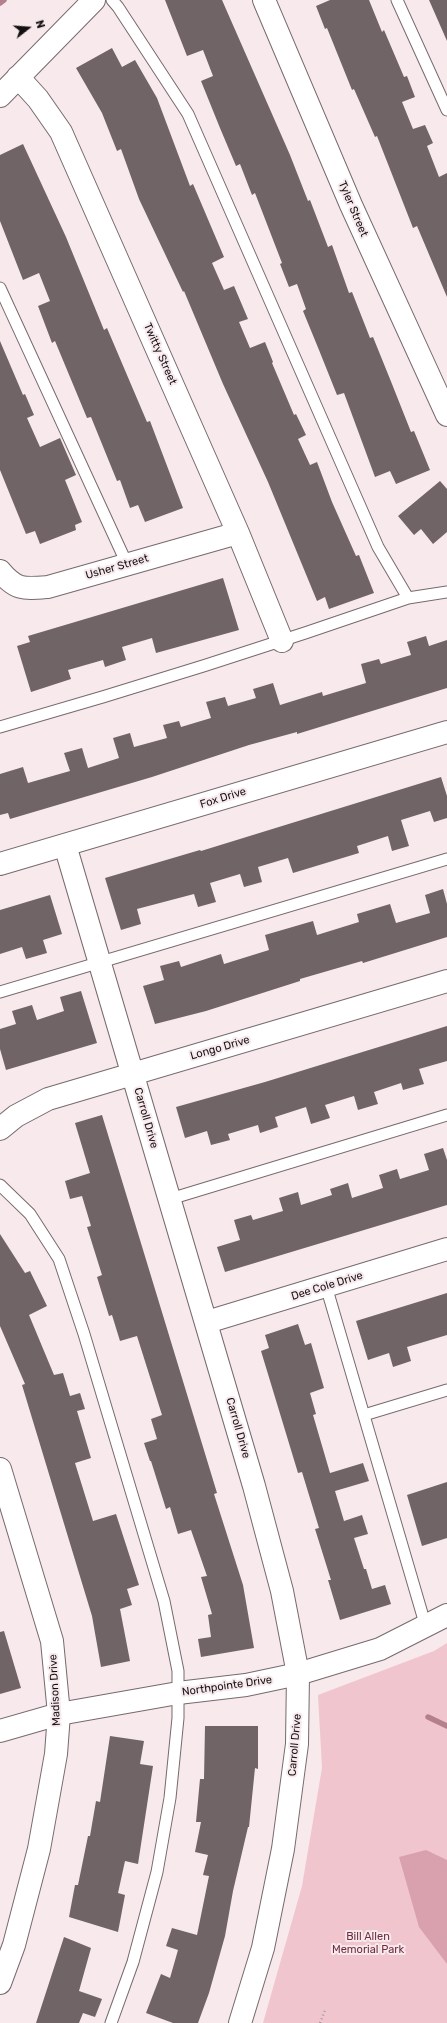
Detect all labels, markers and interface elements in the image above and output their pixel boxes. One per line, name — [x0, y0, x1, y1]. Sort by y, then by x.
north arrow — [8, 8, 48, 48]
text: N — [33, 19, 47, 30]
street label: Tyler Street — [335, 179, 371, 239]
street label: Twitty Street — [141, 321, 179, 387]
street label: Usher Street — [84, 552, 150, 582]
street label: Fox Drive — [198, 785, 248, 811]
street label: Longo Drive — [189, 1033, 251, 1063]
street label: Carroll Drive — [131, 1086, 161, 1150]
street label: Dee Cole Drive — [290, 1269, 364, 1303]
street label: Carroll Drive — [223, 1396, 253, 1460]
street label: Madison Drive — [47, 1654, 63, 1726]
street label: Northpointe Drive — [181, 1673, 273, 1699]
street label: Carroll Drive — [286, 1713, 304, 1777]
park label: Bill Allen Memorial Park — [332, 1930, 404, 1956]

